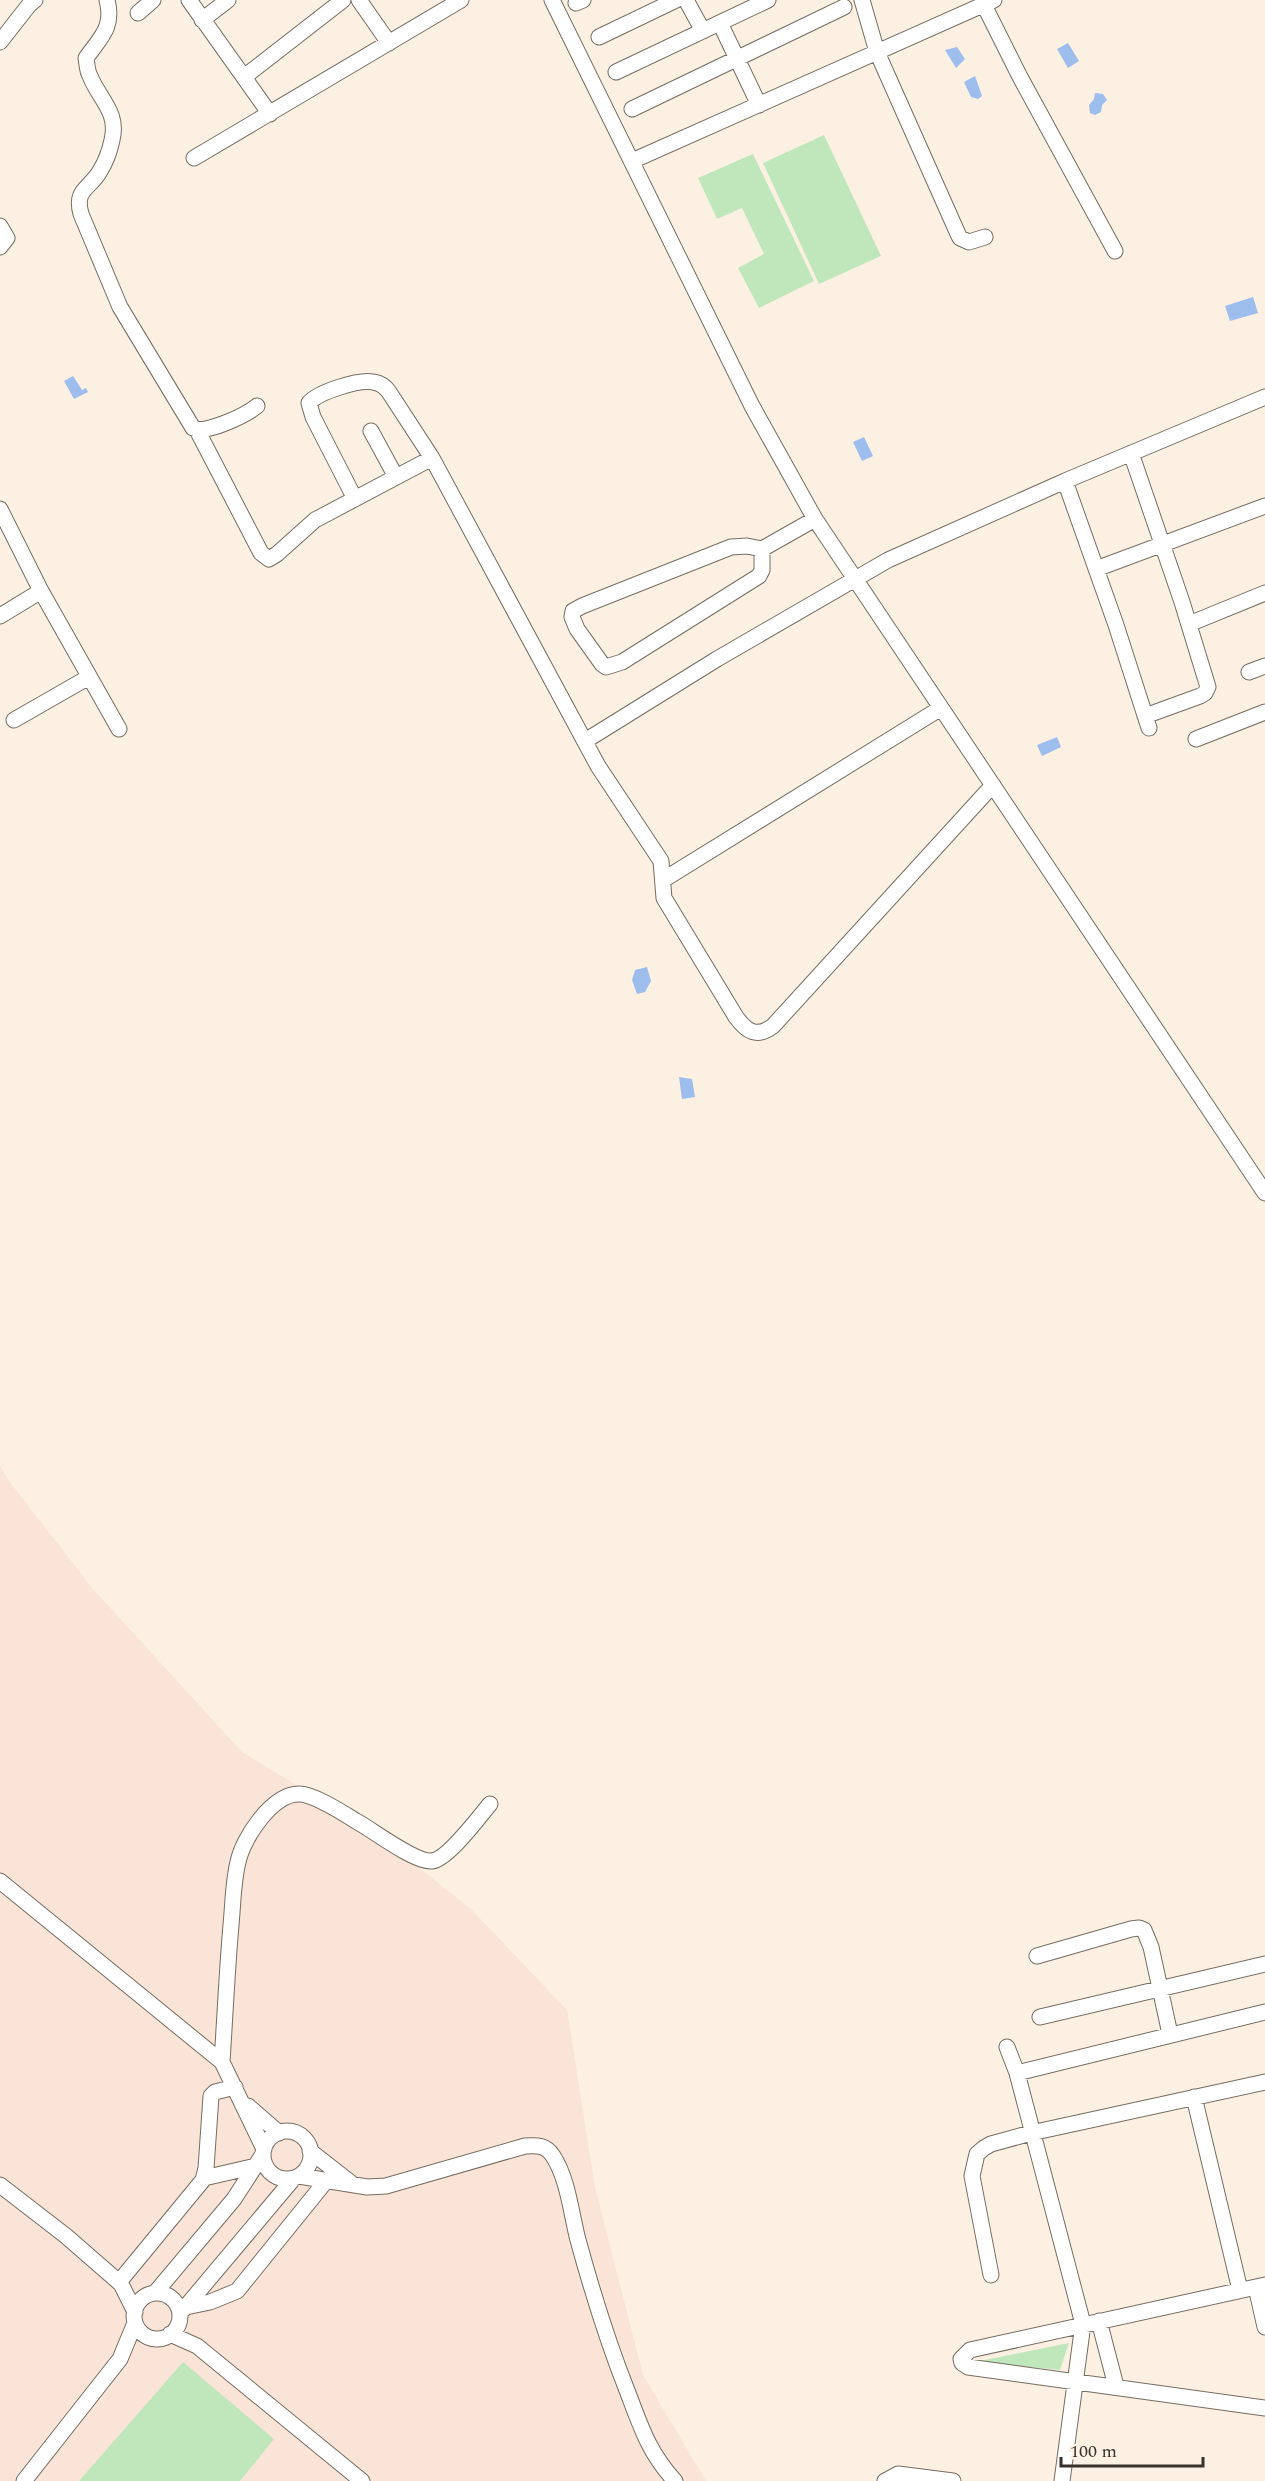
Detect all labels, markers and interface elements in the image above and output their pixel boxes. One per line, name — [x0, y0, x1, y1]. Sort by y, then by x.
scale bar — [1061, 2430, 1204, 2468]
text: 100 m — [1070, 2438, 1117, 2465]

